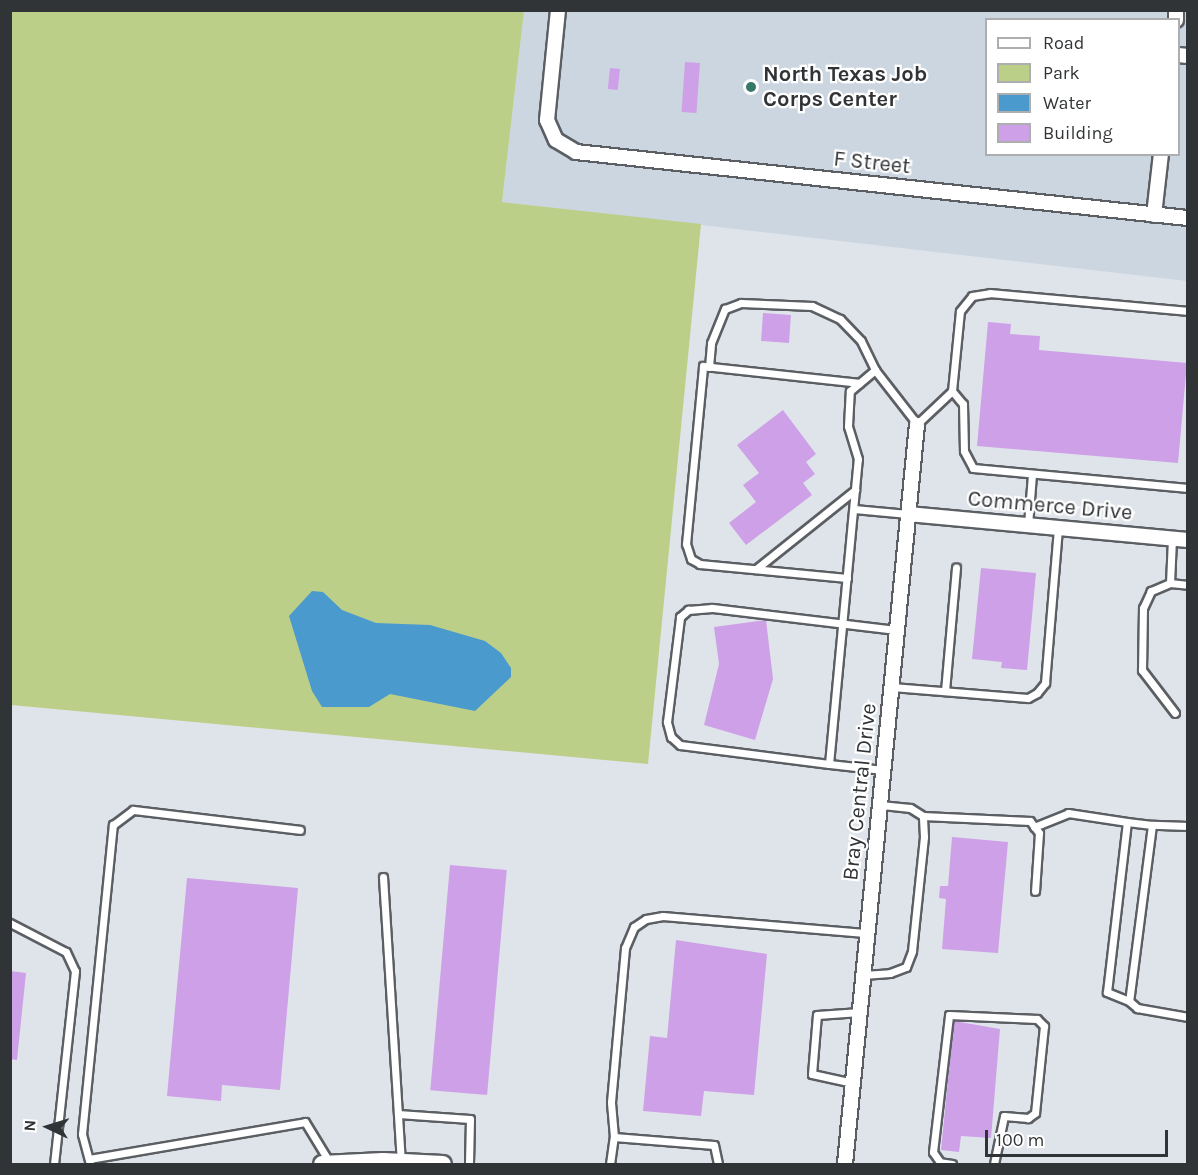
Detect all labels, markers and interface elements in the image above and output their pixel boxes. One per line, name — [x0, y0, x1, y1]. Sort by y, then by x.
legend — [985, 18, 1180, 156]
text: Road — [1043, 32, 1084, 54]
place label: North Texas Job Corps Center — [763, 61, 927, 112]
text: Park — [1043, 62, 1080, 84]
marker: North Texas Job Corps Center — [744, 80, 758, 94]
text: Water — [1043, 92, 1091, 114]
text: Building — [1043, 122, 1113, 144]
street label: F Street — [832, 146, 912, 180]
street label: Commerce Drive — [967, 486, 1133, 526]
street label: Bray Central Drive — [838, 702, 882, 882]
north arrow — [18, 1097, 78, 1157]
scale bar — [988, 1118, 1171, 1156]
text: N — [20, 1119, 39, 1132]
text: 100 m — [996, 1129, 1044, 1151]

